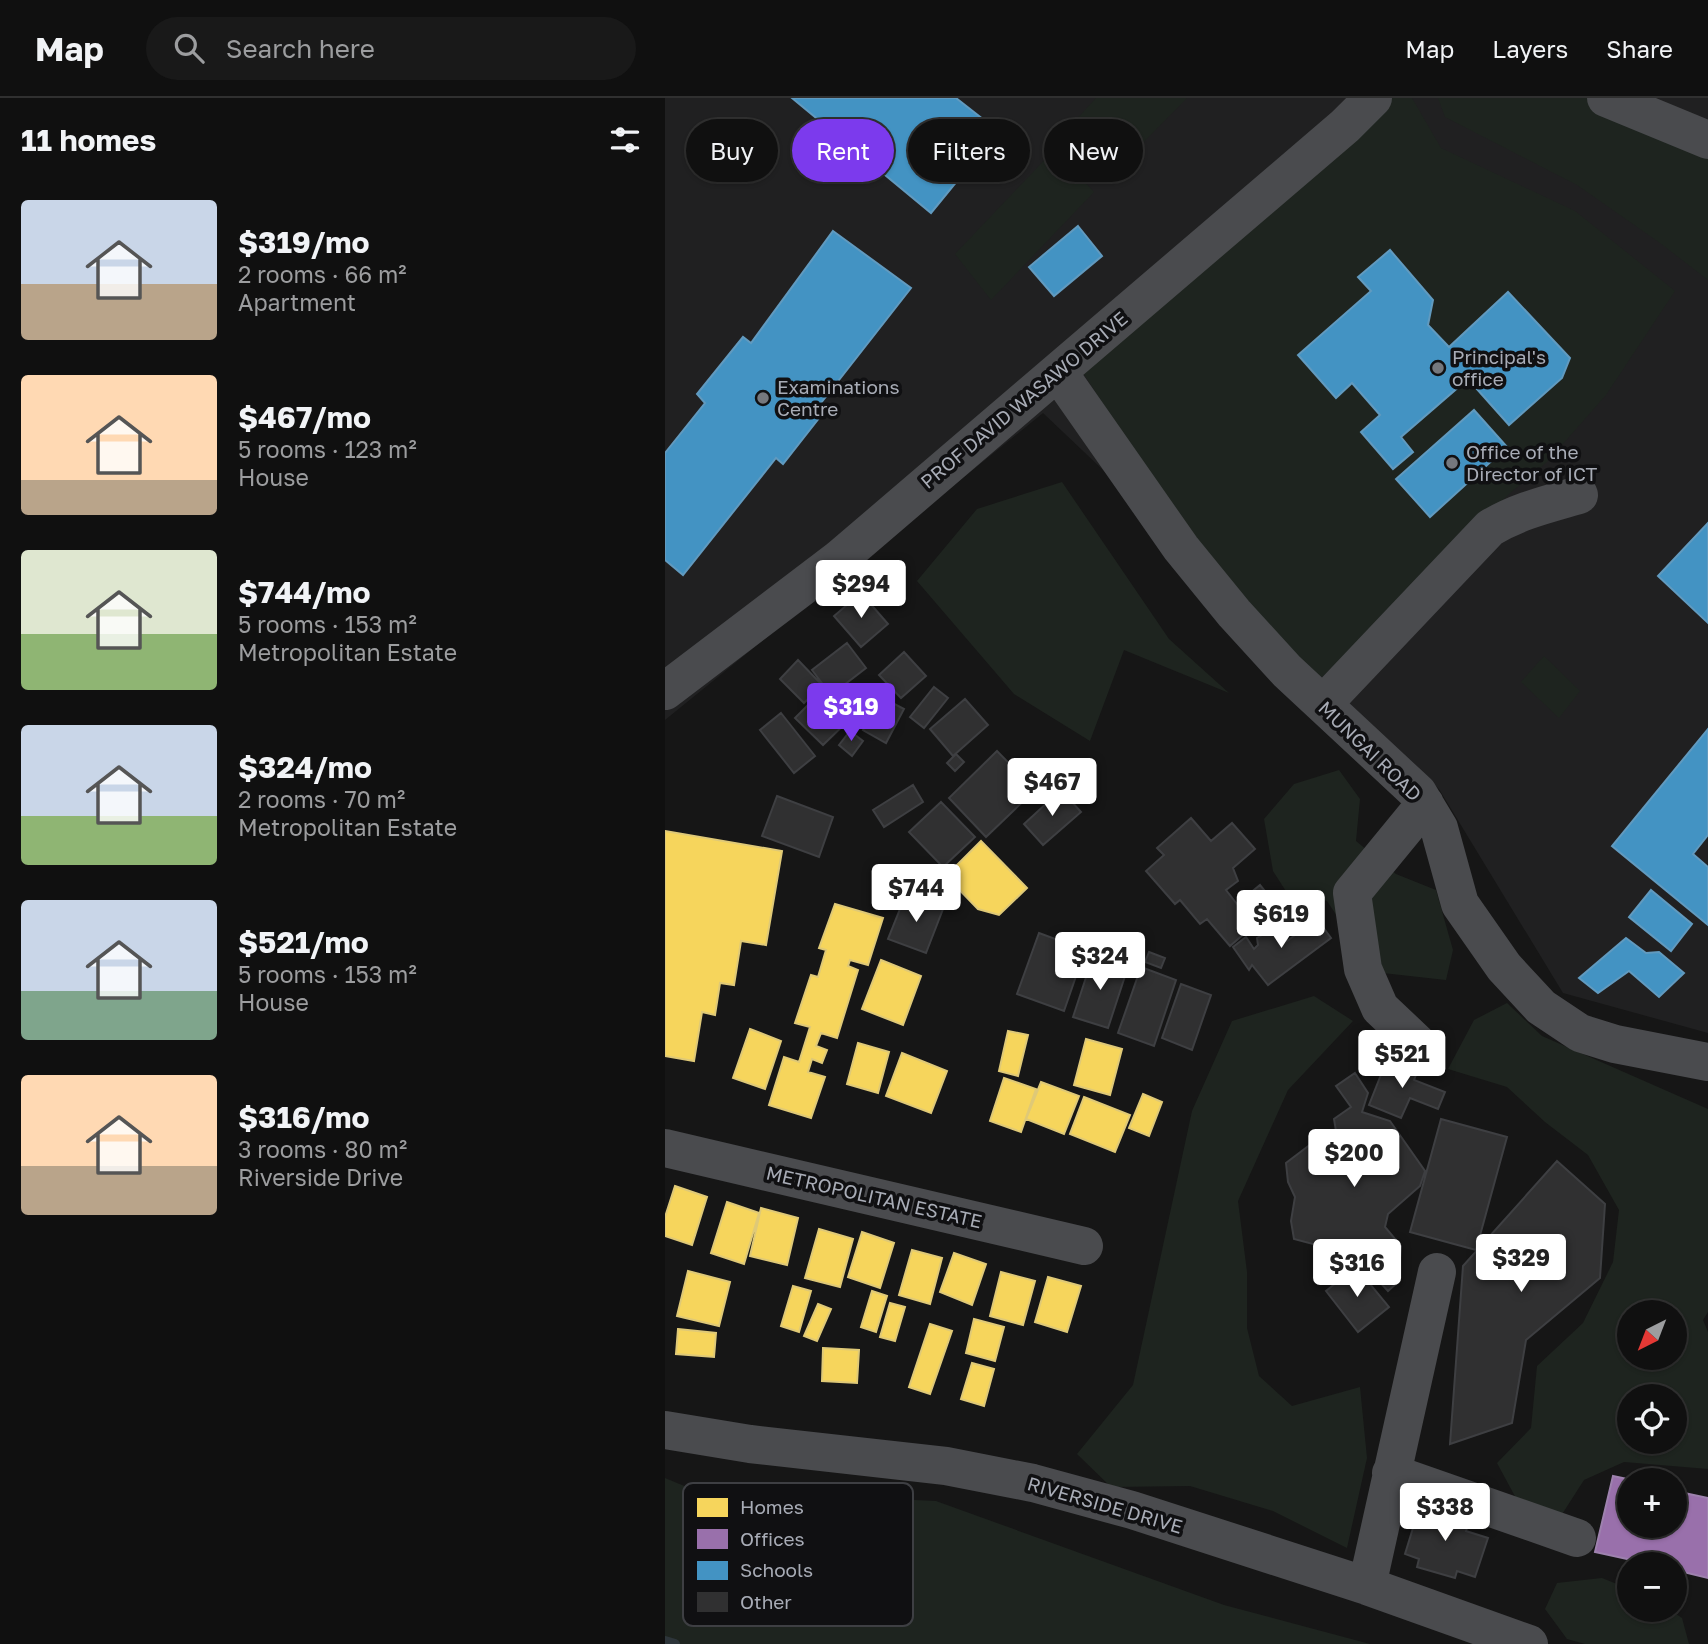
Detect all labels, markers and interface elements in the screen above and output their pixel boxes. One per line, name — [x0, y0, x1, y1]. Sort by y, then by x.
search box — [146, 17, 636, 80]
text: Map — [35, 29, 104, 68]
icon: search — [170, 29, 208, 67]
text: Search here — [226, 33, 375, 64]
text: Map — [1405, 34, 1454, 63]
text: Layers — [1492, 34, 1568, 63]
text: Share — [1606, 34, 1673, 63]
chip: Buy — [686, 119, 778, 182]
chip: Rent — [792, 119, 894, 182]
chip: Filters — [908, 119, 1030, 182]
chip: New — [1044, 119, 1143, 182]
icon: filters — [606, 121, 644, 159]
text: 11 homes — [21, 122, 156, 158]
text: $319/mo — [238, 224, 370, 260]
icon: home — [77, 228, 161, 312]
text: 2 rooms · 66 m² — [238, 260, 407, 288]
text: Apartment — [238, 288, 356, 316]
street label: PROF DAVID WASAWO DRIVE — [916, 306, 1132, 493]
place label: Principal's office — [1452, 345, 1546, 390]
marker: Principal's office — [1430, 360, 1446, 376]
place label: Examinations Centre — [777, 375, 900, 420]
marker: Examinations Centre — [755, 390, 771, 406]
text: $467/mo — [238, 399, 371, 435]
icon: home — [77, 403, 161, 487]
text: 5 rooms · 123 m² — [238, 435, 417, 463]
place label: Office of the Director of ICT — [1466, 440, 1598, 485]
marker: Office of the Director of ICT — [1444, 455, 1460, 471]
text: House — [238, 463, 309, 491]
pin: $294 — [820, 560, 902, 620]
text: $294 — [832, 569, 890, 597]
text: $744/mo — [238, 574, 371, 610]
icon: home — [77, 578, 161, 662]
text: 5 rooms · 153 m² — [238, 610, 417, 638]
text: Metropolitan Estate — [238, 638, 457, 666]
pin: $319 — [810, 684, 892, 743]
text: $319 — [823, 692, 879, 720]
street label: MUNGAI ROAD — [1314, 696, 1426, 805]
text: $324/mo — [238, 749, 372, 785]
icon: home — [77, 753, 161, 837]
pin: $467 — [1011, 758, 1093, 818]
text: $467 — [1024, 767, 1080, 795]
text: 2 rooms · 70 m² — [238, 785, 405, 813]
text: Metropolitan Estate — [238, 813, 457, 841]
pin: $744 — [875, 864, 957, 924]
text: $744 — [888, 873, 944, 901]
pin: $619 — [1240, 890, 1322, 950]
text: $619 — [1253, 899, 1309, 927]
text: $521/mo — [238, 924, 369, 960]
icon: home — [77, 928, 161, 1012]
pin: $324 — [1059, 932, 1141, 992]
text: $324 — [1071, 941, 1129, 969]
text: 5 rooms · 153 m² — [238, 960, 417, 988]
text: House — [238, 988, 309, 1016]
pin: $521 — [1361, 1030, 1443, 1090]
text: $521 — [1374, 1039, 1430, 1067]
text: $316/mo — [238, 1099, 370, 1135]
icon: home — [77, 1103, 161, 1187]
pin: $200 — [1313, 1130, 1395, 1189]
text: 3 rooms · 80 m² — [238, 1135, 407, 1163]
text: $200 — [1324, 1138, 1384, 1166]
street label: METROPOLITAN ESTATE — [764, 1160, 984, 1233]
text: Riverside Drive — [238, 1163, 403, 1191]
pin: $329 — [1480, 1234, 1562, 1294]
pin: $316 — [1316, 1240, 1398, 1299]
text: $329 — [1492, 1243, 1550, 1271]
text: $316 — [1329, 1248, 1385, 1276]
north arrow — [1617, 1300, 1687, 1370]
map controls — [1617, 1300, 1687, 1622]
button: locate — [1617, 1384, 1687, 1454]
button: + — [1617, 1468, 1687, 1538]
street label: RIVERSIDE DRIVE — [1025, 1471, 1185, 1538]
legend — [683, 1483, 913, 1626]
pin: $338 — [1404, 1484, 1486, 1543]
text: $338 — [1416, 1492, 1474, 1520]
text: Homes — [740, 1495, 804, 1518]
text: Offices — [740, 1527, 805, 1550]
button: − — [1617, 1552, 1687, 1622]
text: Schools — [740, 1558, 813, 1581]
text: Other — [740, 1590, 792, 1613]

